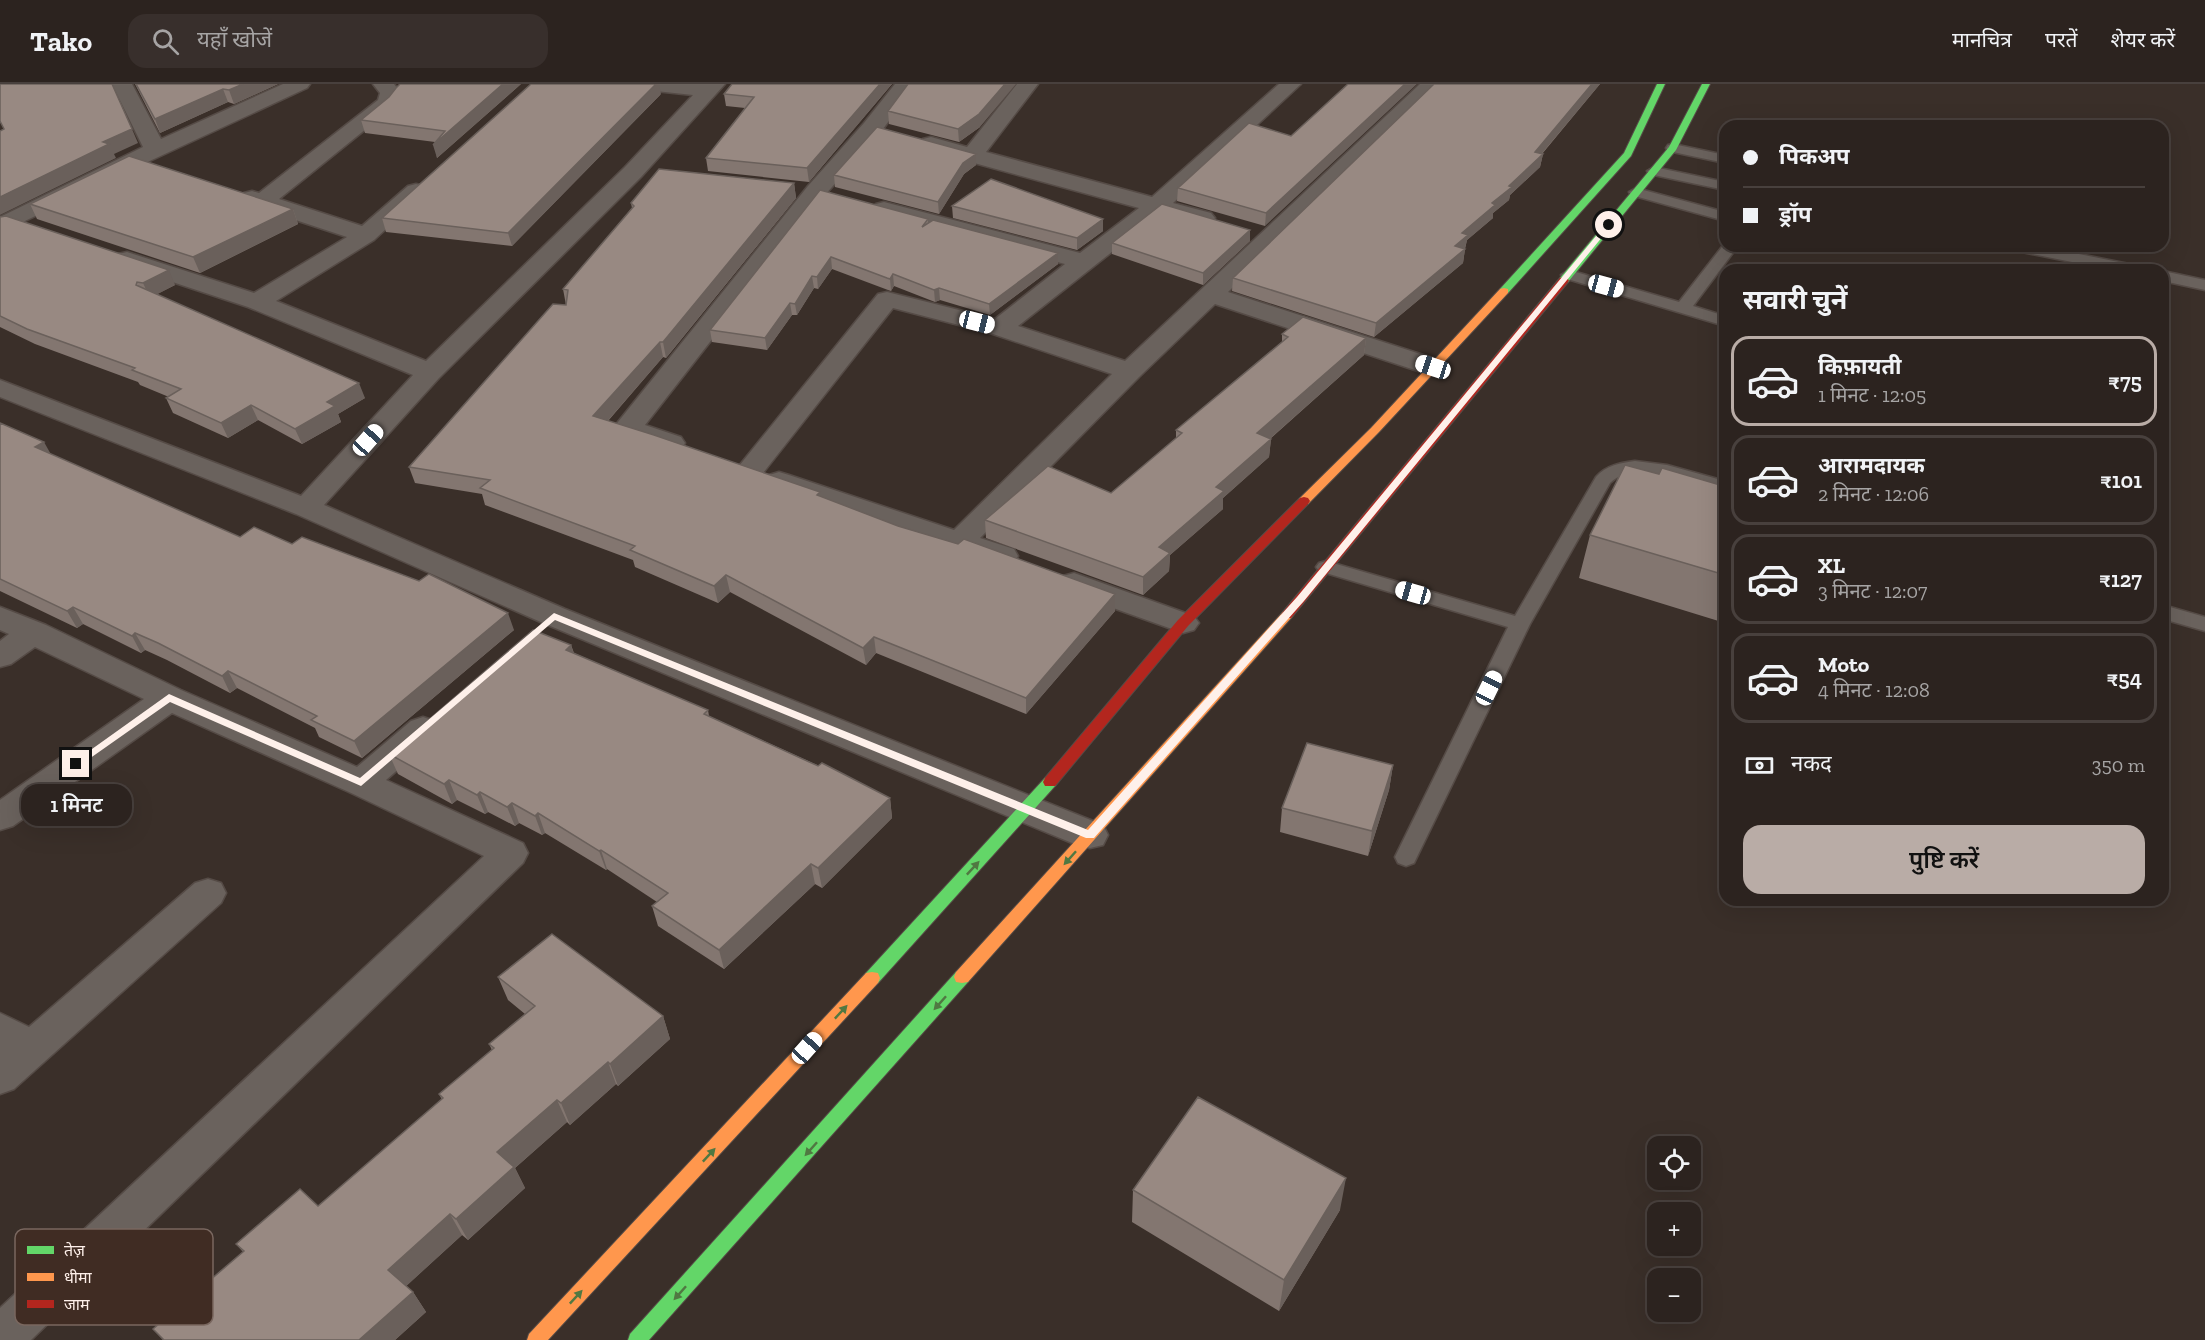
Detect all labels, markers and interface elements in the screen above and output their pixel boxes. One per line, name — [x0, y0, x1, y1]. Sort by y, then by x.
search box — [128, 14, 548, 68]
text: Tako — [30, 25, 92, 58]
icon: search — [149, 25, 182, 58]
text: यहाँ खोजें — [197, 26, 272, 53]
text: मानचित्र — [1952, 27, 2012, 52]
text: परतें — [2045, 27, 2077, 52]
text: शेयर करें — [2110, 27, 2175, 52]
text: पिकअप — [1779, 143, 1850, 170]
text: ड्रॉप — [1779, 201, 1812, 228]
route start — [1595, 211, 1622, 238]
car — [1586, 273, 1626, 299]
text: सवारी चुनें — [1743, 284, 1847, 316]
car — [957, 309, 997, 335]
car — [1413, 353, 1453, 381]
text: किफ़ायती — [1818, 353, 1902, 380]
icon: car — [1746, 354, 1800, 408]
text: ₹75 — [2108, 368, 2142, 395]
text: 1 मिनट · 12:05 — [1818, 383, 1926, 407]
car — [349, 421, 387, 459]
text: आरामदायक — [1818, 452, 1925, 479]
icon: car — [1746, 453, 1800, 507]
text: ₹101 — [2100, 467, 2142, 494]
text: 2 मिनट · 12:06 — [1818, 482, 1929, 506]
icon: car — [1746, 552, 1800, 606]
text: XL — [1818, 552, 1845, 579]
text: ₹127 — [2099, 566, 2142, 593]
car — [1393, 579, 1433, 607]
text: 3 मिनट · 12:07 — [1818, 579, 1928, 603]
icon: car — [1746, 651, 1800, 705]
text: Moto — [1818, 651, 1869, 678]
text: ₹54 — [2107, 665, 2142, 692]
car — [1473, 668, 1505, 708]
text: 4 मिनट · 12:08 — [1818, 678, 1930, 702]
icon: cash — [1743, 749, 1776, 782]
route end — [62, 750, 89, 777]
text: नकद — [1791, 750, 1832, 777]
text: 350 m — [2092, 753, 2145, 777]
callout: 1 मिनट — [20, 785, 132, 827]
text: 1 मिनट — [50, 793, 103, 817]
button: पुष्टि करें — [1743, 825, 2145, 894]
one-way arrow — [1063, 850, 1077, 865]
one-way arrow — [966, 861, 979, 876]
one-way arrow — [934, 995, 947, 1010]
one-way arrow — [834, 1004, 848, 1019]
car — [788, 1029, 826, 1067]
map controls — [1647, 1136, 1701, 1322]
button: locate — [1647, 1136, 1701, 1190]
one-way arrow — [805, 1141, 818, 1156]
one-way arrow — [702, 1149, 716, 1163]
button: + — [1647, 1202, 1701, 1256]
legend — [15, 1229, 213, 1325]
text: तेज़ — [64, 1241, 86, 1260]
text: धीमा — [64, 1268, 93, 1287]
button: − — [1647, 1268, 1701, 1322]
one-way arrow — [674, 1285, 687, 1300]
one-way arrow — [569, 1290, 583, 1305]
text: जाम — [64, 1295, 90, 1314]

